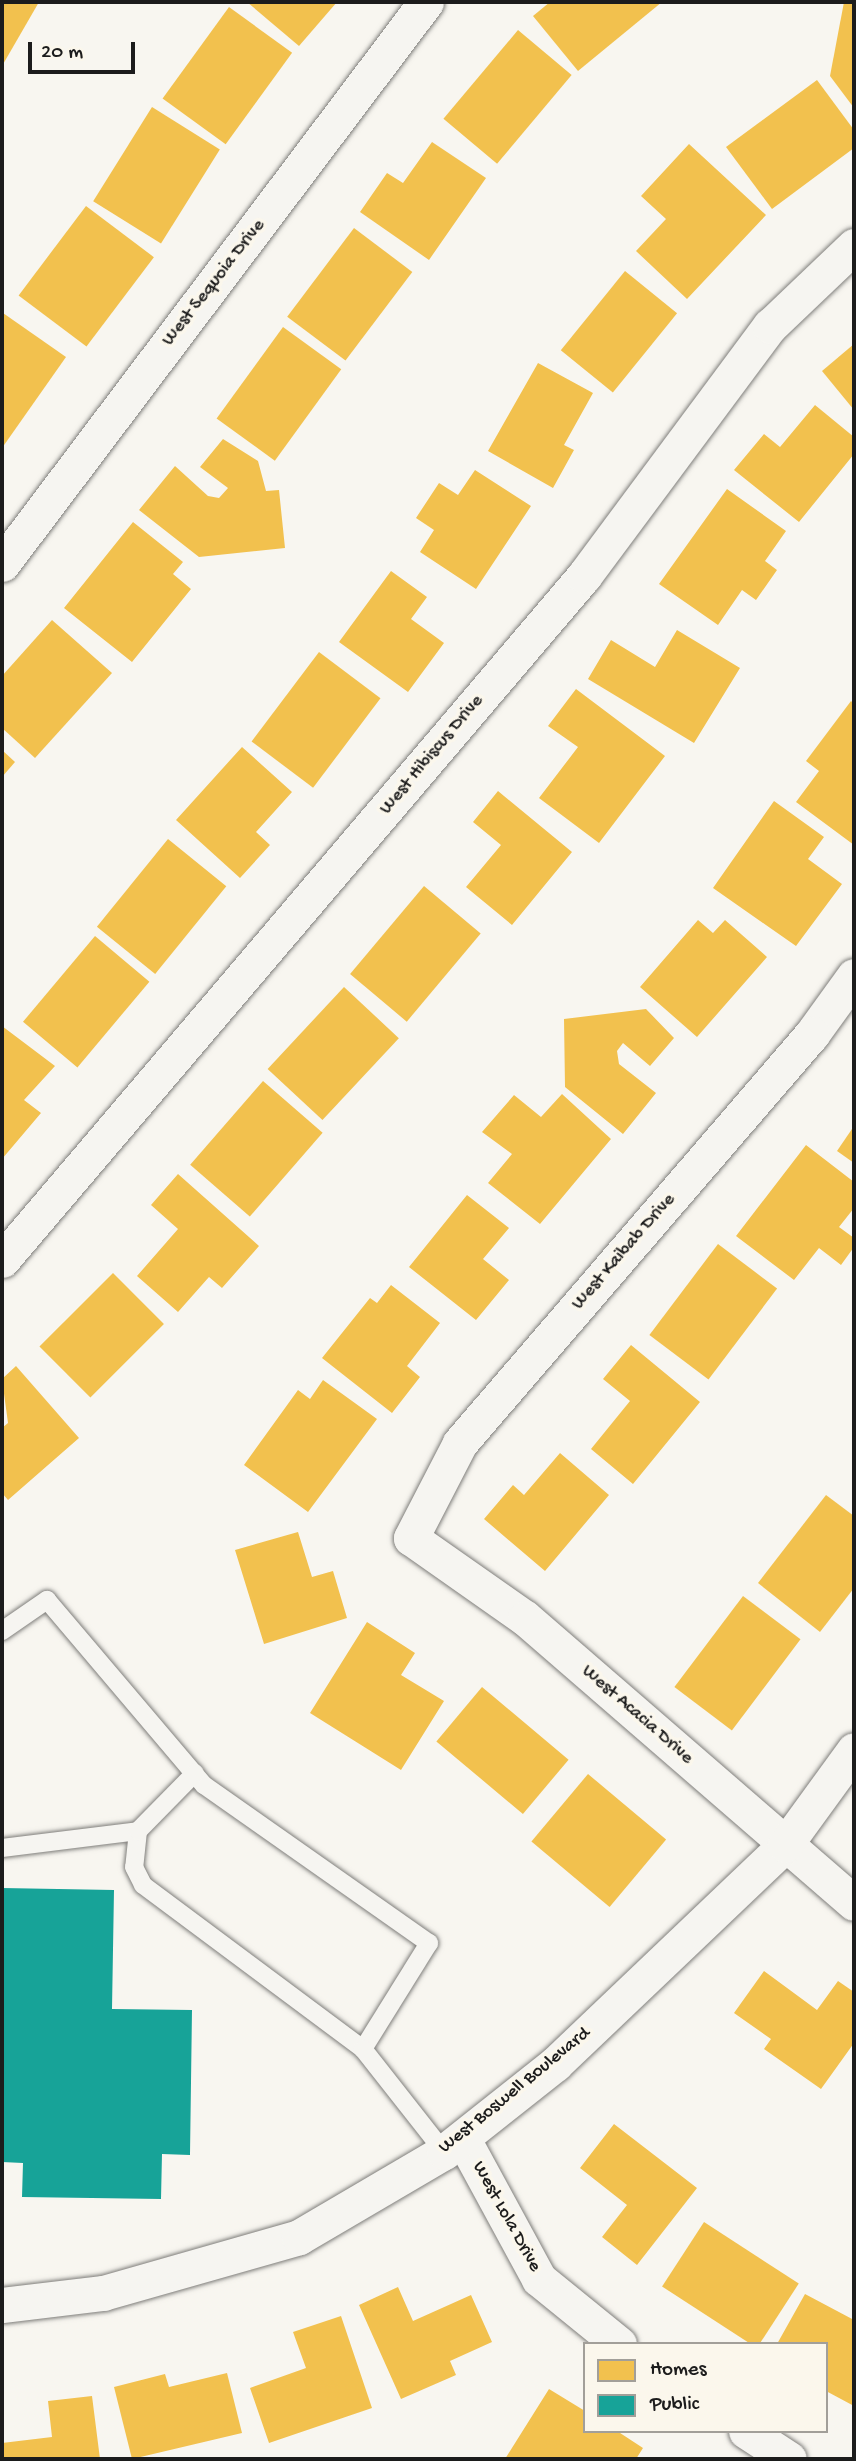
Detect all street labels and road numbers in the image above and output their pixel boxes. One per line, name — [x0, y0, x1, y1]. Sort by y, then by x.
street label: West Sequoia Drive — [157, 215, 271, 351]
street label: West Hibiscus Drive — [375, 690, 489, 820]
street label: West Kaibab Drive — [567, 1189, 681, 1315]
street label: West Acacia Drive — [577, 1660, 697, 1770]
street label: West Boswell Boulevard — [435, 2023, 595, 2159]
street label: West Lola Drive — [466, 2158, 546, 2276]

